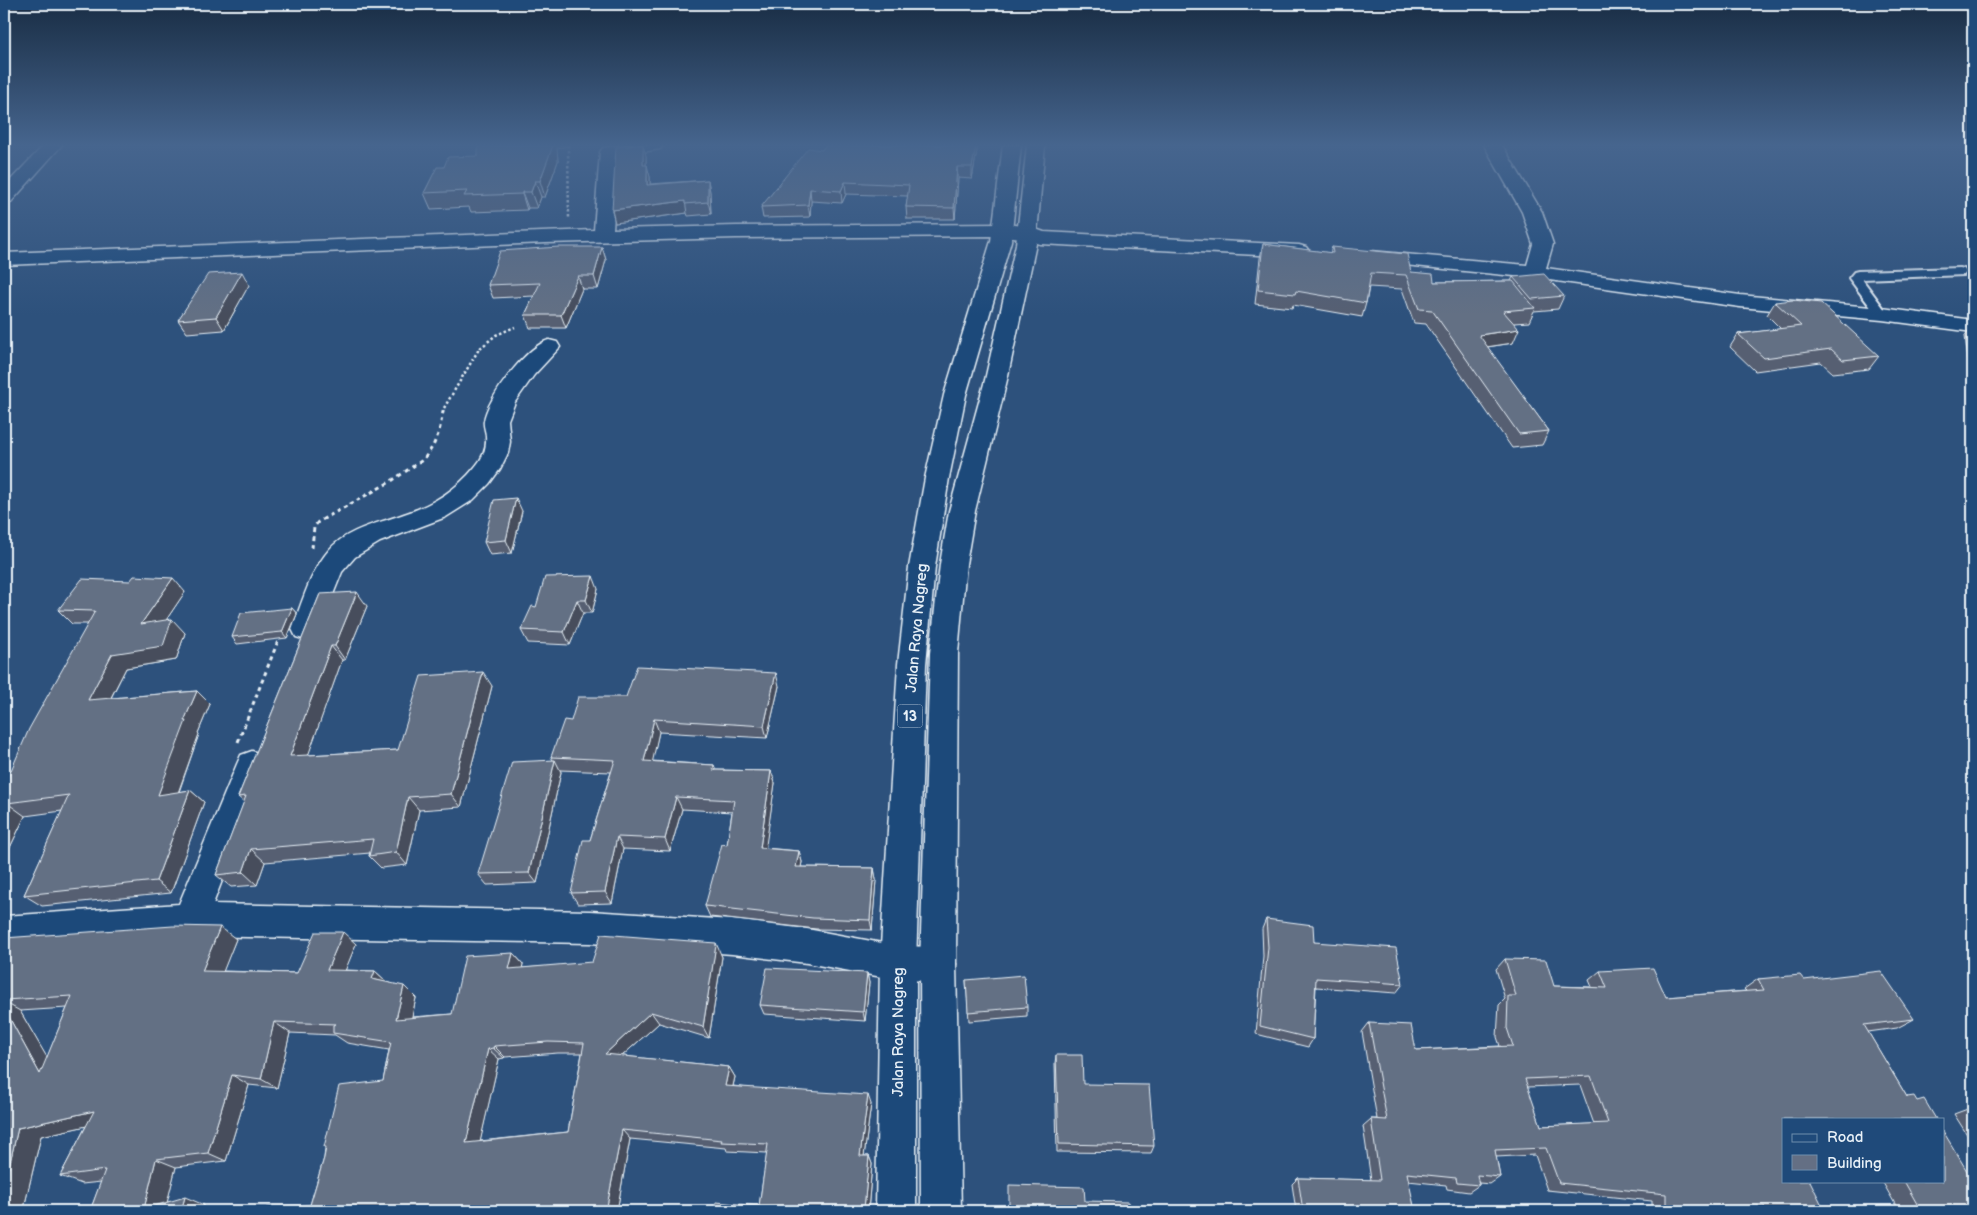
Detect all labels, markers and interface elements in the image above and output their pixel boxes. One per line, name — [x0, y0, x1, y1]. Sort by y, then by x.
street label: Jalan Raya Nagreg — [902, 563, 932, 693]
road number: 13 — [898, 704, 922, 728]
street label: Jalan Raya Nagreg — [889, 967, 908, 1097]
legend — [1782, 1118, 1944, 1182]
text: Road — [1827, 1128, 1863, 1147]
text: Building — [1827, 1154, 1882, 1173]

